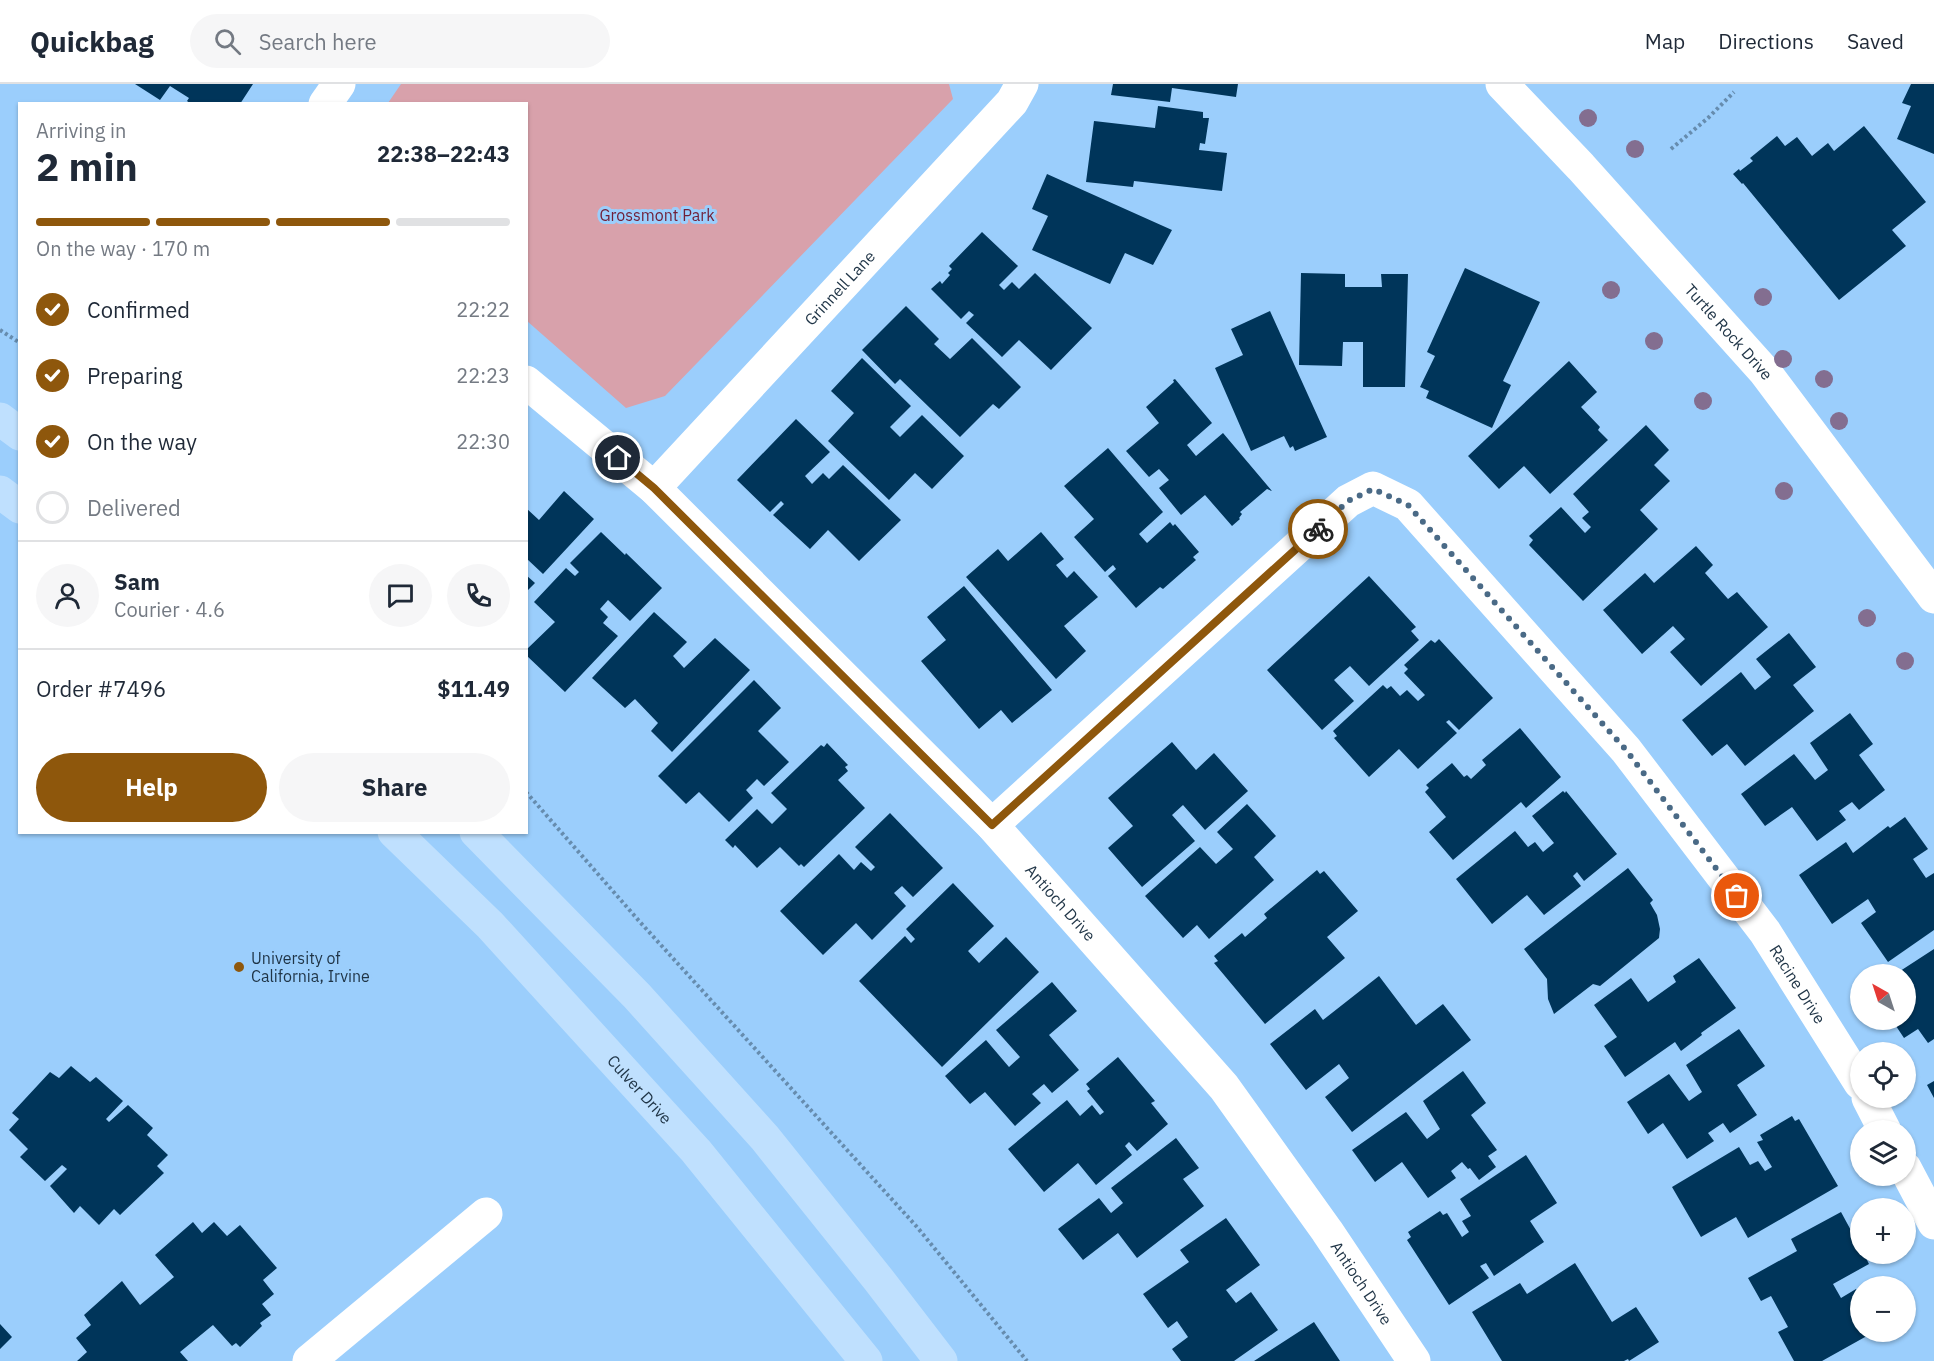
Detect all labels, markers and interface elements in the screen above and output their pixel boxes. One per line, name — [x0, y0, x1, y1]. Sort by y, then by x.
search box — [190, 14, 610, 68]
text: Quickbag — [30, 23, 154, 60]
icon: search — [211, 25, 244, 58]
text: Search here — [259, 27, 377, 56]
text: Map — [1645, 27, 1685, 55]
text: Directions — [1718, 27, 1814, 55]
text: Saved — [1847, 27, 1904, 55]
text: Arriving in — [36, 117, 126, 144]
text: 22:38–22:43 — [377, 139, 510, 168]
text: 2 min — [36, 141, 138, 192]
park label: Grossmont Park — [599, 205, 715, 225]
text: On the way · 170 m — [36, 235, 210, 262]
street label: Grinnell Lane — [800, 246, 879, 329]
street label: Turtle Rock Drive — [1681, 280, 1777, 384]
icon: check — [36, 293, 69, 326]
text: Confirmed — [87, 295, 190, 324]
text: 22:22 — [456, 296, 510, 323]
icon: check — [36, 359, 69, 392]
text: Preparing — [87, 361, 182, 390]
text: 22:23 — [456, 362, 510, 389]
icon: check — [36, 425, 69, 458]
text: On the way — [87, 427, 197, 456]
text: 22:30 — [456, 428, 510, 455]
pin — [592, 432, 643, 483]
icon: home — [601, 441, 634, 474]
text: Delivered — [87, 493, 181, 522]
courier — [1288, 499, 1348, 559]
icon: bike — [1302, 513, 1335, 546]
button: person — [36, 564, 99, 627]
button: chat — [369, 564, 432, 627]
button: phone — [447, 564, 510, 627]
text: Sam — [114, 567, 160, 596]
text: Courier · 4.6 — [114, 596, 225, 623]
text: Order #7496 — [36, 674, 166, 703]
text: $11.49 — [437, 674, 510, 703]
button: Help — [36, 753, 267, 822]
button: Share — [279, 753, 510, 822]
street label: Antioch Drive — [1021, 860, 1100, 945]
pin — [1711, 870, 1762, 921]
icon: bag — [1720, 879, 1753, 912]
street label: Racine Drive — [1765, 941, 1830, 1028]
place label: University of California, Irvine — [251, 948, 370, 986]
marker: University of California, Irvine — [232, 960, 246, 974]
north arrow — [1850, 964, 1916, 1030]
map controls — [1850, 964, 1916, 1342]
button: locate — [1850, 1042, 1916, 1108]
street label: Culver Drive — [603, 1051, 676, 1128]
button: layers — [1850, 1120, 1916, 1186]
button: + — [1850, 1198, 1916, 1264]
street label: Antioch Drive — [1327, 1237, 1397, 1329]
button: − — [1850, 1276, 1916, 1342]

